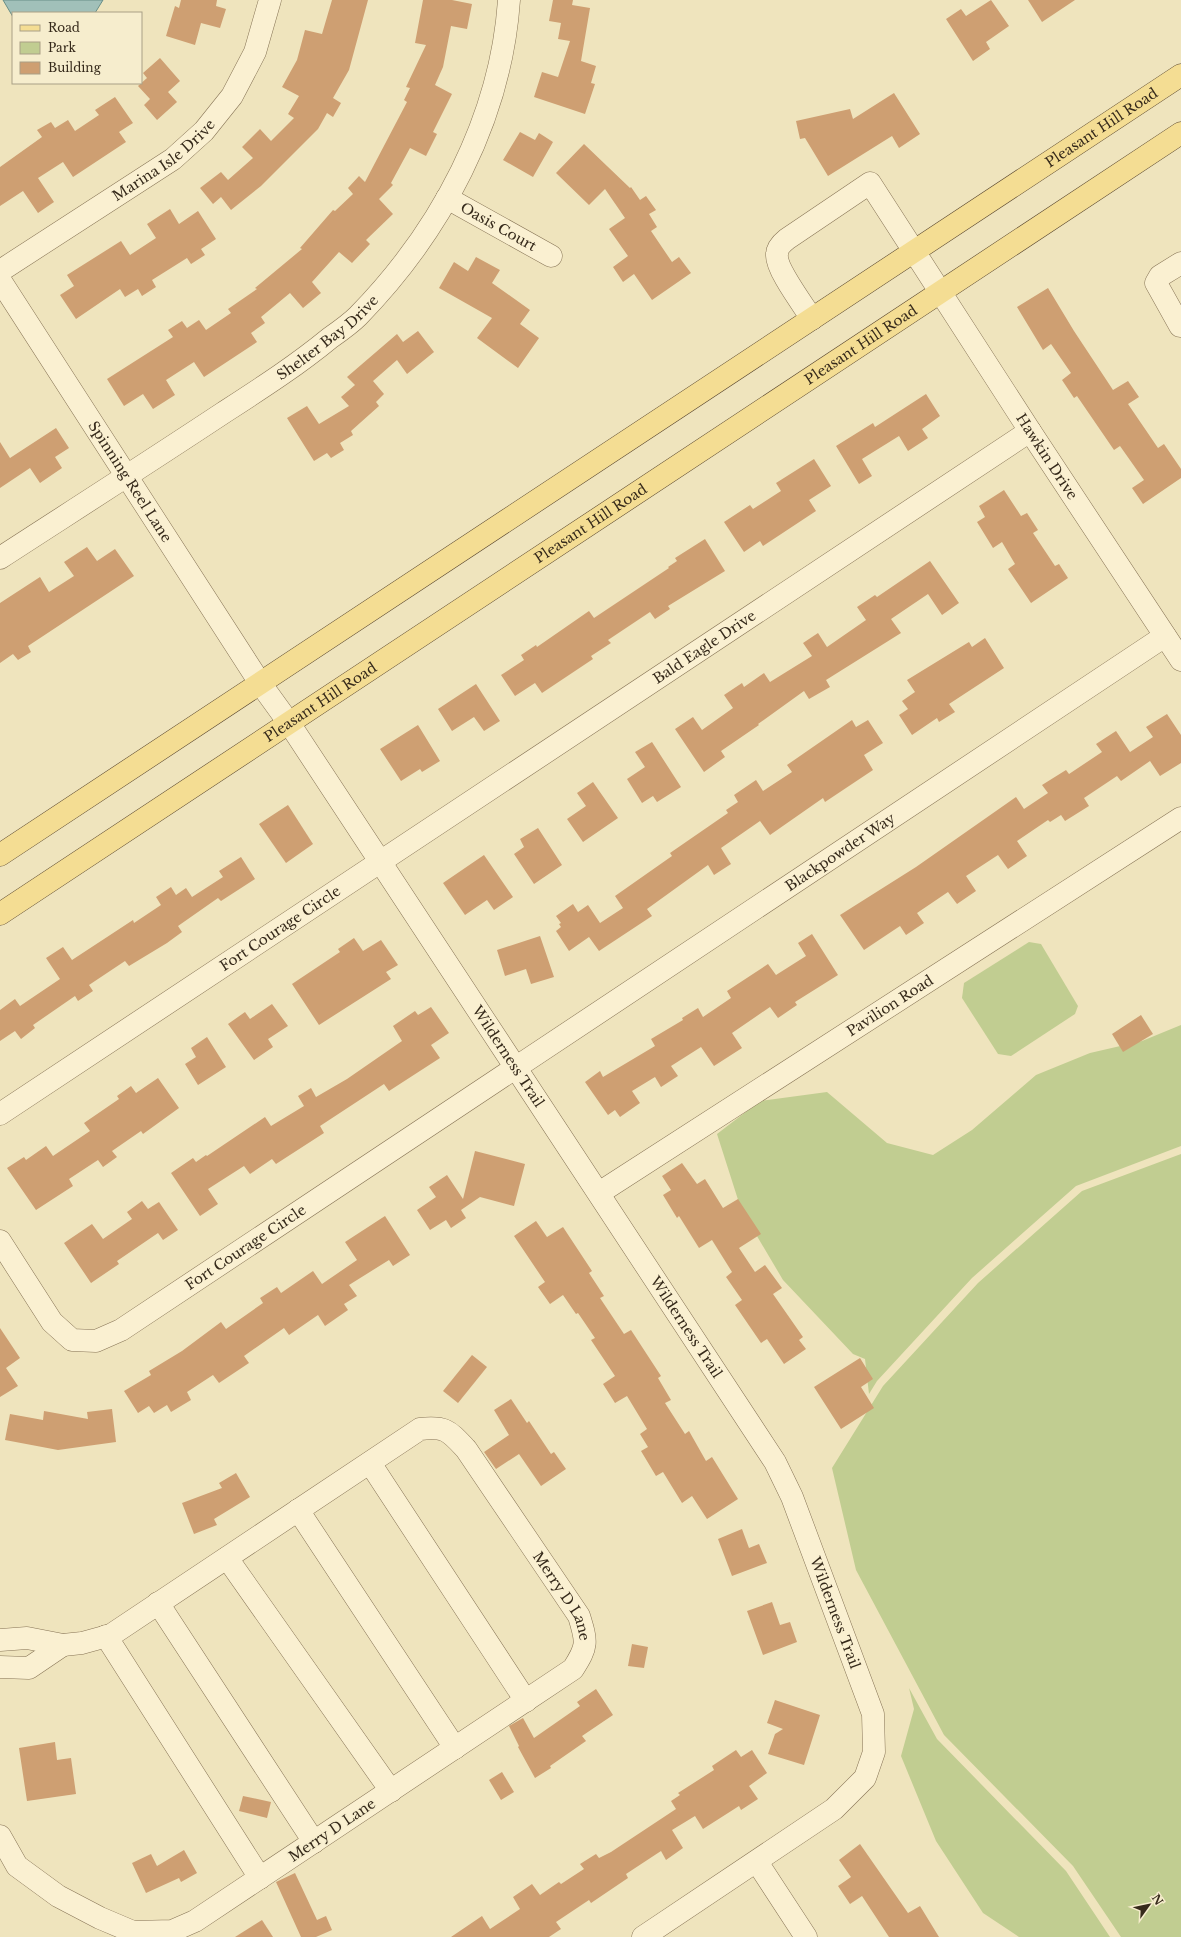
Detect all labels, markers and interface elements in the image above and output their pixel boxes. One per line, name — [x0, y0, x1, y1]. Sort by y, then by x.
legend — [12, 12, 142, 84]
text: Road — [48, 20, 80, 35]
text: Park — [48, 40, 76, 55]
text: Building — [48, 60, 102, 75]
street label: Pleasant Hill Road — [1042, 84, 1162, 171]
street label: Marina Isle Drive — [109, 116, 219, 205]
street label: Oasis Court — [457, 198, 540, 255]
street label: Shelter Bay Drive — [273, 291, 382, 384]
street label: Pleasant Hill Road — [801, 301, 921, 388]
street label: Hawkin Drive — [1012, 410, 1082, 503]
street label: Spinning Reel Lane — [84, 418, 176, 546]
street label: Pleasant Hill Road — [531, 479, 651, 567]
street label: Bald Eagle Drive — [649, 606, 759, 688]
street label: Pleasant Hill Road — [261, 658, 380, 746]
street label: Blackpowder Way — [782, 809, 899, 895]
street label: Fort Courage Circle — [216, 882, 344, 975]
street label: Pavilion Road — [843, 971, 937, 1040]
street label: Wilderness Trail — [468, 1001, 548, 1111]
street label: Fort Courage Circle — [182, 1201, 309, 1294]
street label: Wilderness Trail — [646, 1272, 726, 1382]
street label: Merry D Lane — [529, 1548, 594, 1642]
street label: Wilderness Trail — [806, 1553, 864, 1672]
street label: Merry D Lane — [285, 1794, 379, 1866]
north arrow — [1129, 1885, 1169, 1925]
text: N — [1149, 1891, 1166, 1908]

